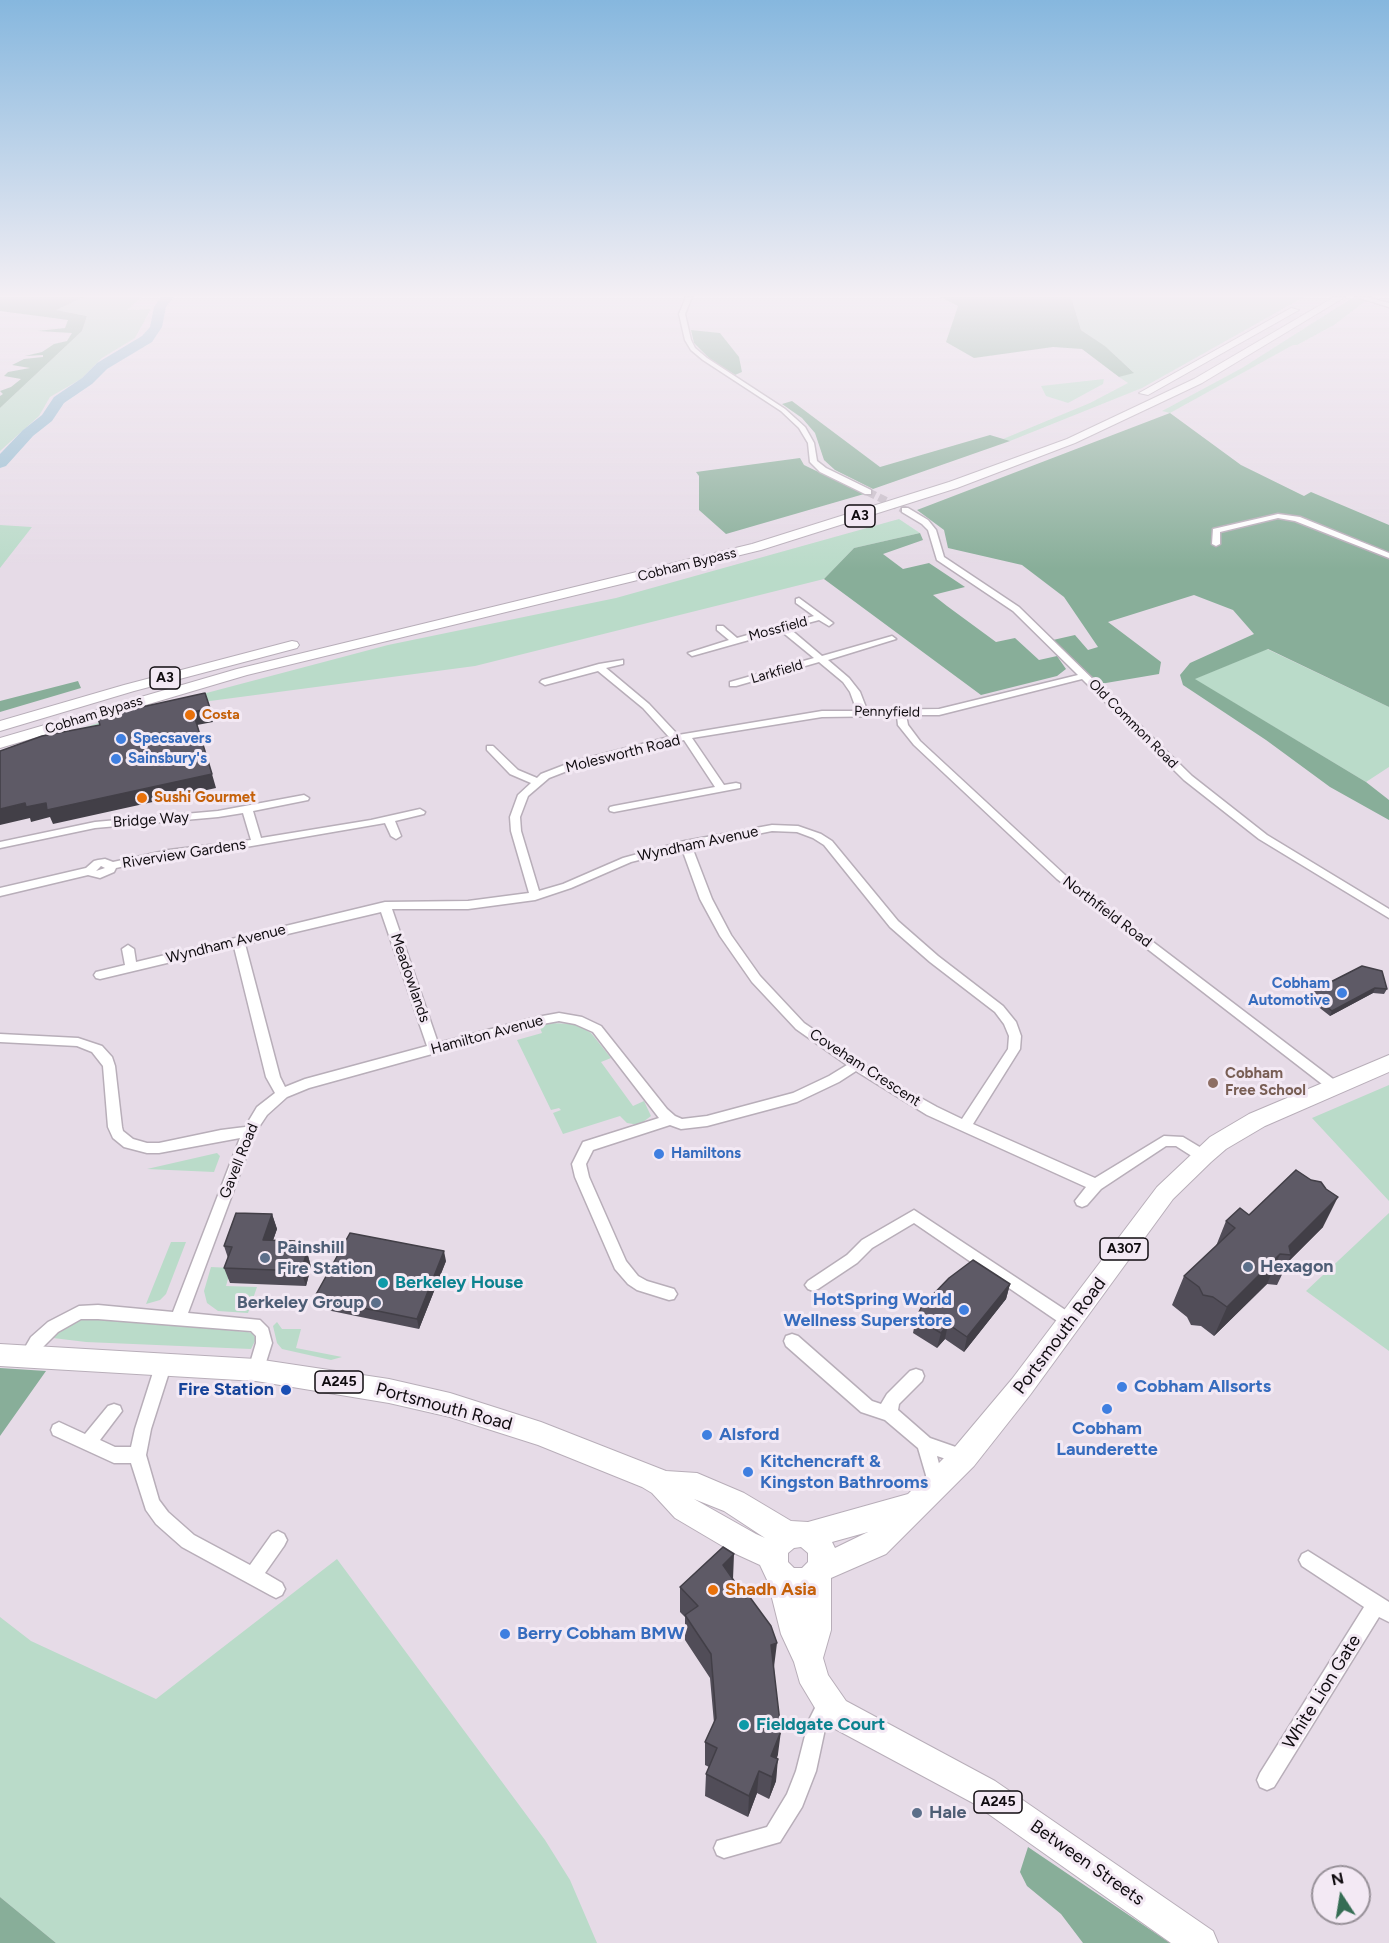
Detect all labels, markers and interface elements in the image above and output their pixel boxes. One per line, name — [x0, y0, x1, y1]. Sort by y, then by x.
road number: A3 — [845, 505, 875, 527]
street label: Cobham Bypass — [636, 545, 738, 585]
street label: Mossfield — [747, 613, 809, 645]
street label: Larkfield — [749, 657, 805, 687]
road number: A3 — [150, 667, 180, 689]
street label: Old Common Road — [1085, 676, 1181, 772]
street label: Cobham Bypass — [43, 692, 145, 738]
street label: Pennyfield — [854, 703, 920, 721]
place label: Costa — [202, 707, 240, 723]
marker: Costa — [183, 708, 197, 722]
place label: Specsavers — [133, 730, 211, 748]
street label: Molesworth Road — [564, 731, 682, 777]
marker: Specsavers — [114, 732, 128, 746]
place label: Sainsbury's — [128, 750, 207, 768]
marker: Sainsbury's — [109, 752, 123, 766]
place label: Sushi Gourmet — [154, 789, 256, 807]
marker: Sushi Gourmet — [135, 791, 149, 805]
street label: Bridge Way — [112, 808, 190, 832]
street label: Wyndham Avenue — [636, 822, 760, 866]
street label: Riverview Gardens — [121, 835, 247, 873]
street label: Northfield Road — [1059, 873, 1155, 951]
street label: Wyndham Avenue — [164, 920, 288, 968]
street label: Meadowlands — [386, 931, 434, 1025]
place label: Cobham Automotive — [1248, 975, 1330, 1010]
marker: Cobham Automotive — [1335, 986, 1349, 1000]
street label: Hamilton Avenue — [429, 1011, 545, 1059]
street label: Coveham Crescent — [806, 1025, 924, 1111]
place label: Cobham Free School — [1225, 1065, 1306, 1100]
marker: Cobham Free School — [1206, 1076, 1220, 1090]
street label: Gavell Road — [216, 1121, 262, 1201]
place label: Hamiltons — [671, 1145, 741, 1163]
marker: Hamiltons — [652, 1147, 666, 1161]
place label: Painshill Fire Station — [277, 1237, 373, 1280]
road number: A307 — [1100, 1238, 1148, 1260]
marker: Painshill Fire Station — [258, 1251, 272, 1265]
place label: Hexagon — [1260, 1256, 1334, 1278]
marker: Hexagon — [1241, 1260, 1255, 1274]
place label: Berkeley House — [395, 1272, 523, 1294]
street label: Portsmouth Road — [1009, 1273, 1111, 1399]
marker: Berkeley House — [376, 1276, 390, 1290]
place label: HotSpring World Wellness Superstore — [783, 1289, 952, 1332]
place label: Berkeley Group — [237, 1292, 364, 1314]
marker: Berkeley Group — [369, 1296, 383, 1310]
marker: HotSpring World Wellness Superstore — [957, 1303, 971, 1317]
road number: A245 — [315, 1371, 363, 1393]
place label: Cobham Allsorts — [1134, 1376, 1271, 1398]
street label: Portsmouth Road — [373, 1378, 515, 1436]
place label: Fire Station — [178, 1379, 274, 1401]
marker: Cobham Allsorts — [1115, 1380, 1129, 1394]
marker: Fire Station — [279, 1383, 293, 1397]
marker: Cobham Launderette — [1100, 1402, 1114, 1416]
place label: Cobham Launderette — [1056, 1418, 1158, 1460]
place label: Alsford — [719, 1424, 780, 1446]
marker: Alsford — [700, 1428, 714, 1442]
place label: Kitchencraft & Kingston Bathrooms — [760, 1451, 928, 1494]
marker: Kitchencraft & Kingston Bathrooms — [741, 1465, 755, 1479]
place label: Shadh Asia — [725, 1579, 817, 1601]
marker: Shadh Asia — [706, 1583, 720, 1597]
place label: Berry Cobham BMW — [517, 1623, 685, 1645]
marker: Berry Cobham BMW — [498, 1627, 512, 1641]
street label: White Lion Gate — [1278, 1631, 1366, 1753]
place label: Fieldgate Court — [756, 1714, 885, 1736]
marker: Fieldgate Court — [737, 1718, 751, 1732]
road number: A245 — [974, 1791, 1022, 1813]
place label: Hale — [929, 1802, 966, 1824]
marker: Hale — [910, 1806, 924, 1820]
street label: Between Streets — [1026, 1816, 1148, 1910]
north arrow — [1311, 1865, 1371, 1925]
text: N — [1330, 1868, 1346, 1889]

